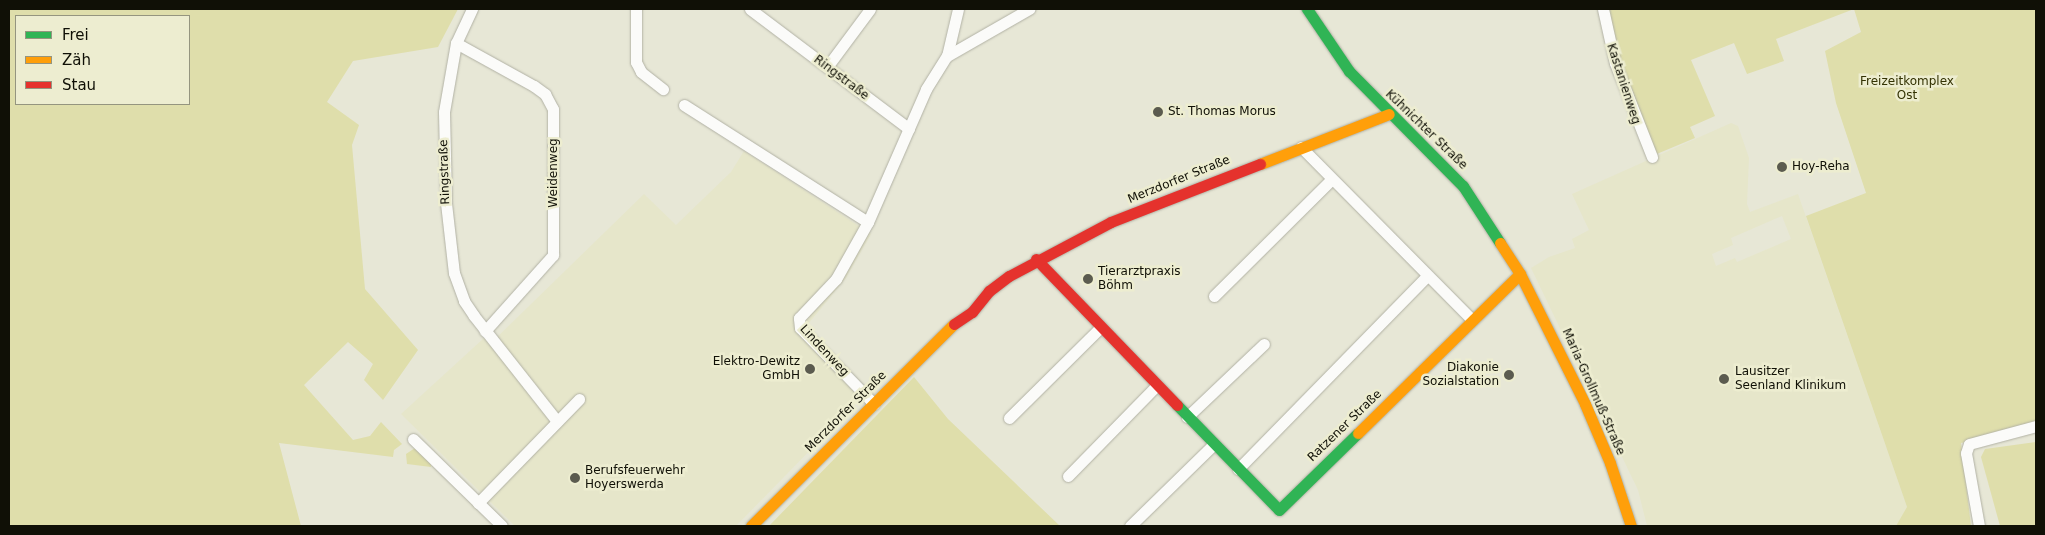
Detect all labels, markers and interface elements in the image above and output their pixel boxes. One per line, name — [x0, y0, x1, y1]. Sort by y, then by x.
legend — [15, 15, 190, 105]
text: Frei — [62, 26, 89, 44]
street label: Kastanienweg — [1603, 42, 1643, 126]
text: Zäh — [62, 51, 91, 69]
street label: Ringstraße — [811, 53, 871, 103]
park label: Freizeitkomplex Ost — [1860, 75, 1954, 103]
text: Stau — [62, 76, 96, 94]
street label: Kühnichter Straße — [1382, 87, 1470, 173]
place label: St. Thomas Morus — [1168, 105, 1276, 119]
marker: St. Thomas Morus — [1152, 106, 1164, 118]
street label: Weidenweg — [547, 138, 561, 208]
street label: Ringstraße — [437, 139, 453, 205]
street label: Merzdorfer Straße — [1126, 153, 1232, 207]
place label: Hoy-Reha — [1792, 160, 1850, 174]
marker: Hoy-Reha — [1776, 161, 1788, 173]
place label: Tierarztpraxis Böhm — [1098, 265, 1180, 293]
marker: Tierarztpraxis Böhm — [1082, 273, 1094, 285]
street label: Lindenweg — [797, 322, 851, 380]
street label: Maria-Grollmuß-Straße — [1559, 326, 1627, 458]
place label: Elektro-Dewitz GmbH — [713, 355, 800, 383]
place label: Diakonie Sozialstation — [1422, 361, 1499, 389]
marker: Elektro-Dewitz GmbH — [804, 363, 816, 375]
place label: Lausitzer Seenland Klinikum — [1735, 365, 1846, 393]
street label: Merzdorfer Straße — [802, 368, 890, 456]
marker: Diakonie Sozialstation — [1503, 369, 1515, 381]
marker: Lausitzer Seenland Klinikum — [1717, 372, 1731, 386]
street label: Ratzener Straße — [1305, 387, 1385, 465]
place label: Berufsfeuerwehr Hoyerswerda — [585, 464, 685, 492]
marker: Berufsfeuerwehr Hoyerswerda — [569, 472, 581, 484]

